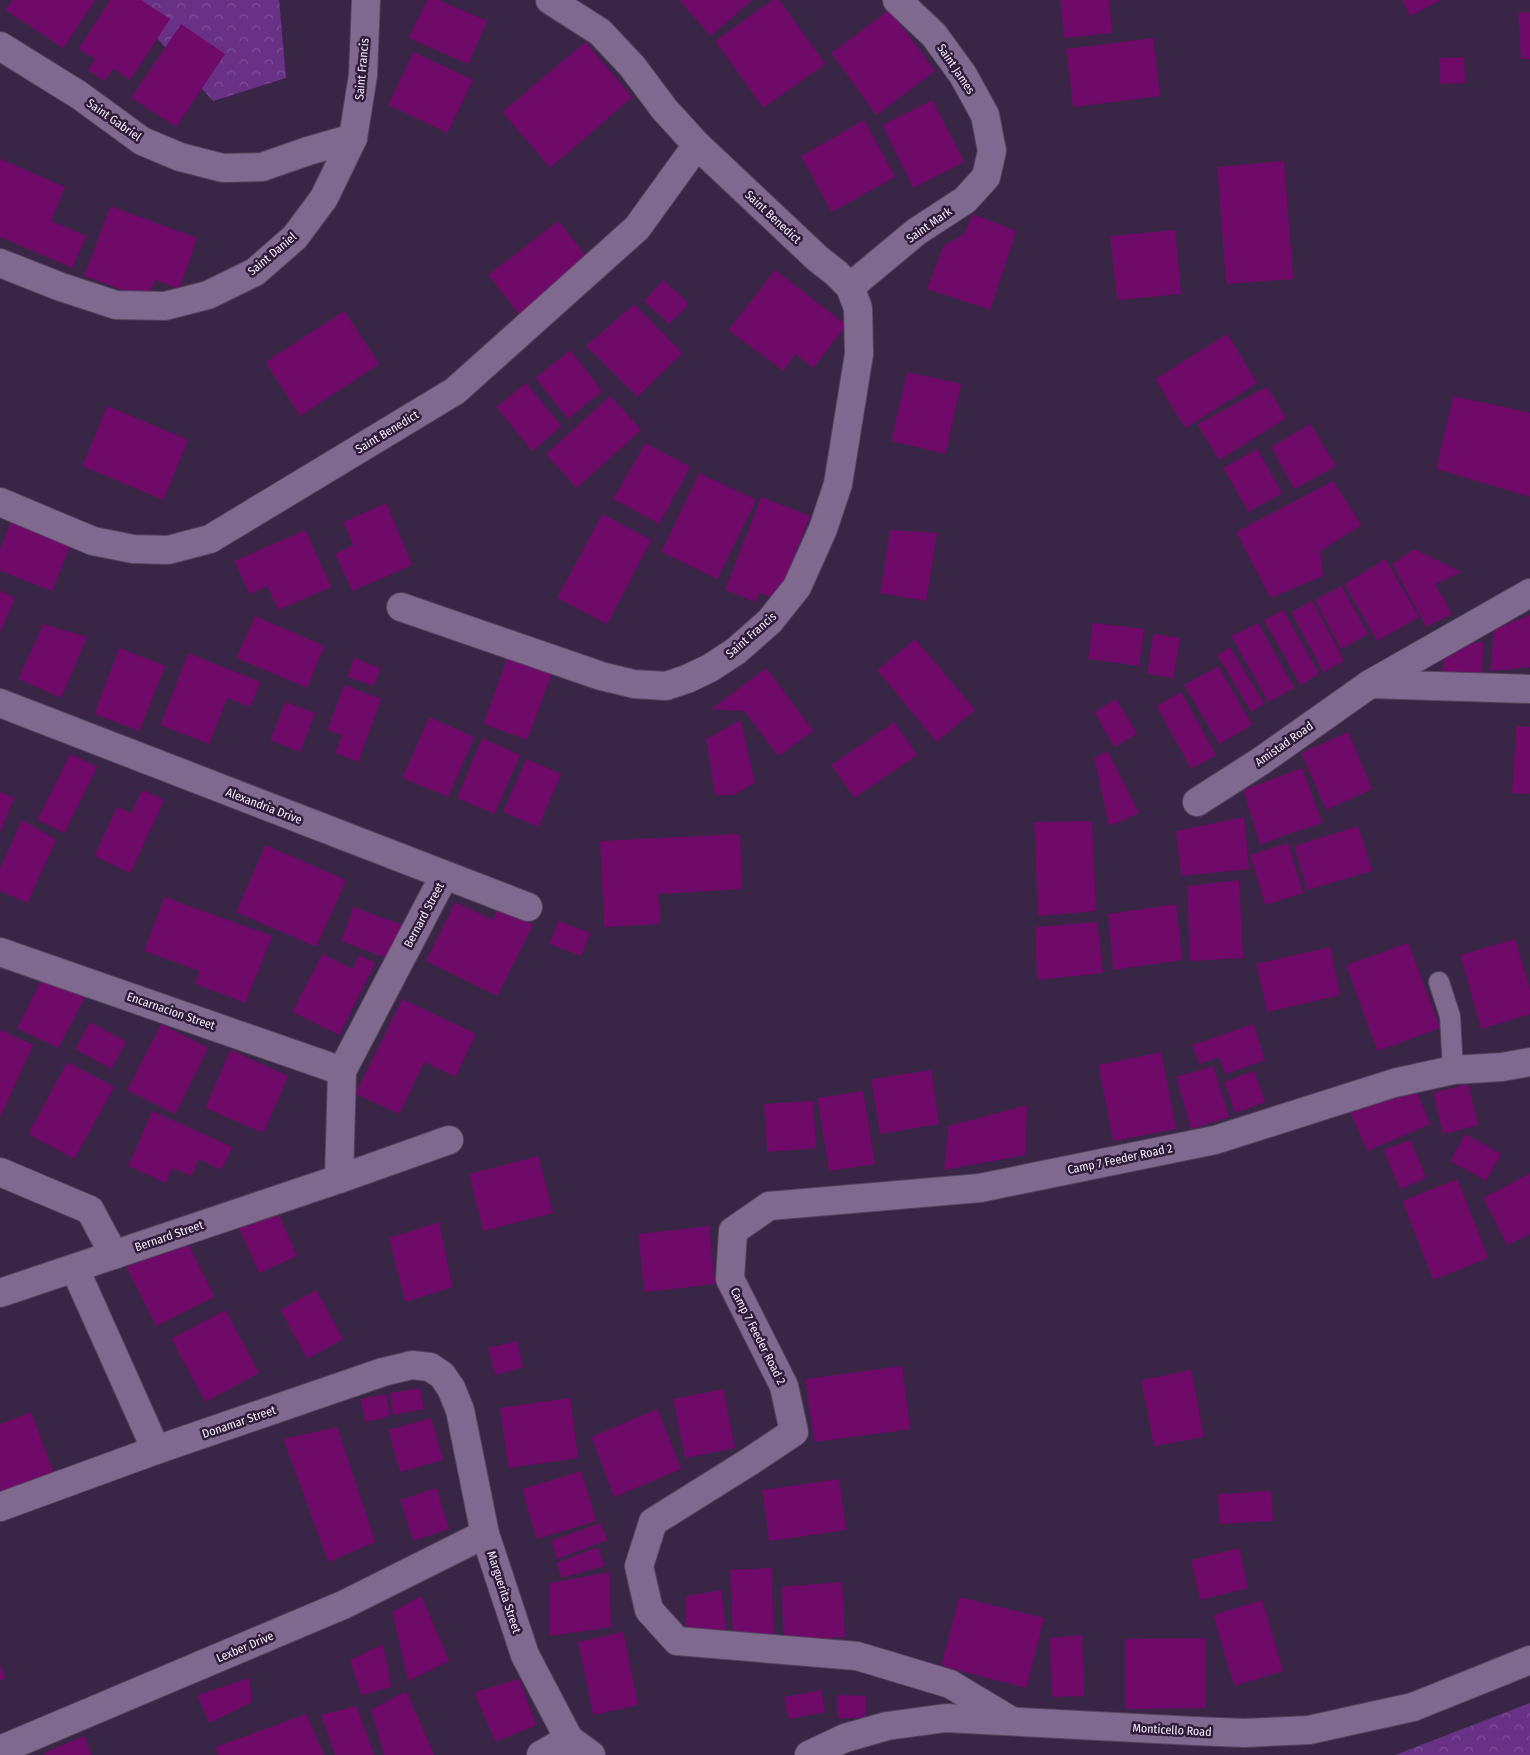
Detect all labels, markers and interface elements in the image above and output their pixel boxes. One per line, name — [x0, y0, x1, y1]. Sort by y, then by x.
street label: Saint Francis — [352, 37, 372, 101]
street label: Saint James — [934, 41, 978, 97]
street label: Saint Gabriel — [84, 96, 144, 144]
street label: Saint Benedict — [742, 188, 804, 246]
street label: Saint Mark — [904, 204, 955, 246]
street label: Saint Daniel — [245, 230, 299, 278]
street label: Saint Benedict — [353, 408, 421, 456]
street label: Saint Francis — [723, 609, 779, 661]
street label: Amistad Road — [1252, 719, 1316, 769]
street label: Alexandria Drive — [224, 785, 304, 827]
street label: Bernard Street — [401, 880, 447, 950]
street label: Encarnacion Street — [125, 989, 217, 1033]
street label: Camp 7 Feeder Road 2 — [1066, 1141, 1174, 1177]
street label: Bernard Street — [133, 1218, 205, 1254]
street label: Camp 7 Feeder Road 2 — [727, 1285, 789, 1387]
street label: Donamar Street — [200, 1403, 278, 1441]
street label: Marguerita Street — [484, 1549, 524, 1635]
street label: Lexber Drive — [214, 1629, 276, 1665]
street label: Monticello Road — [1132, 1721, 1212, 1739]

